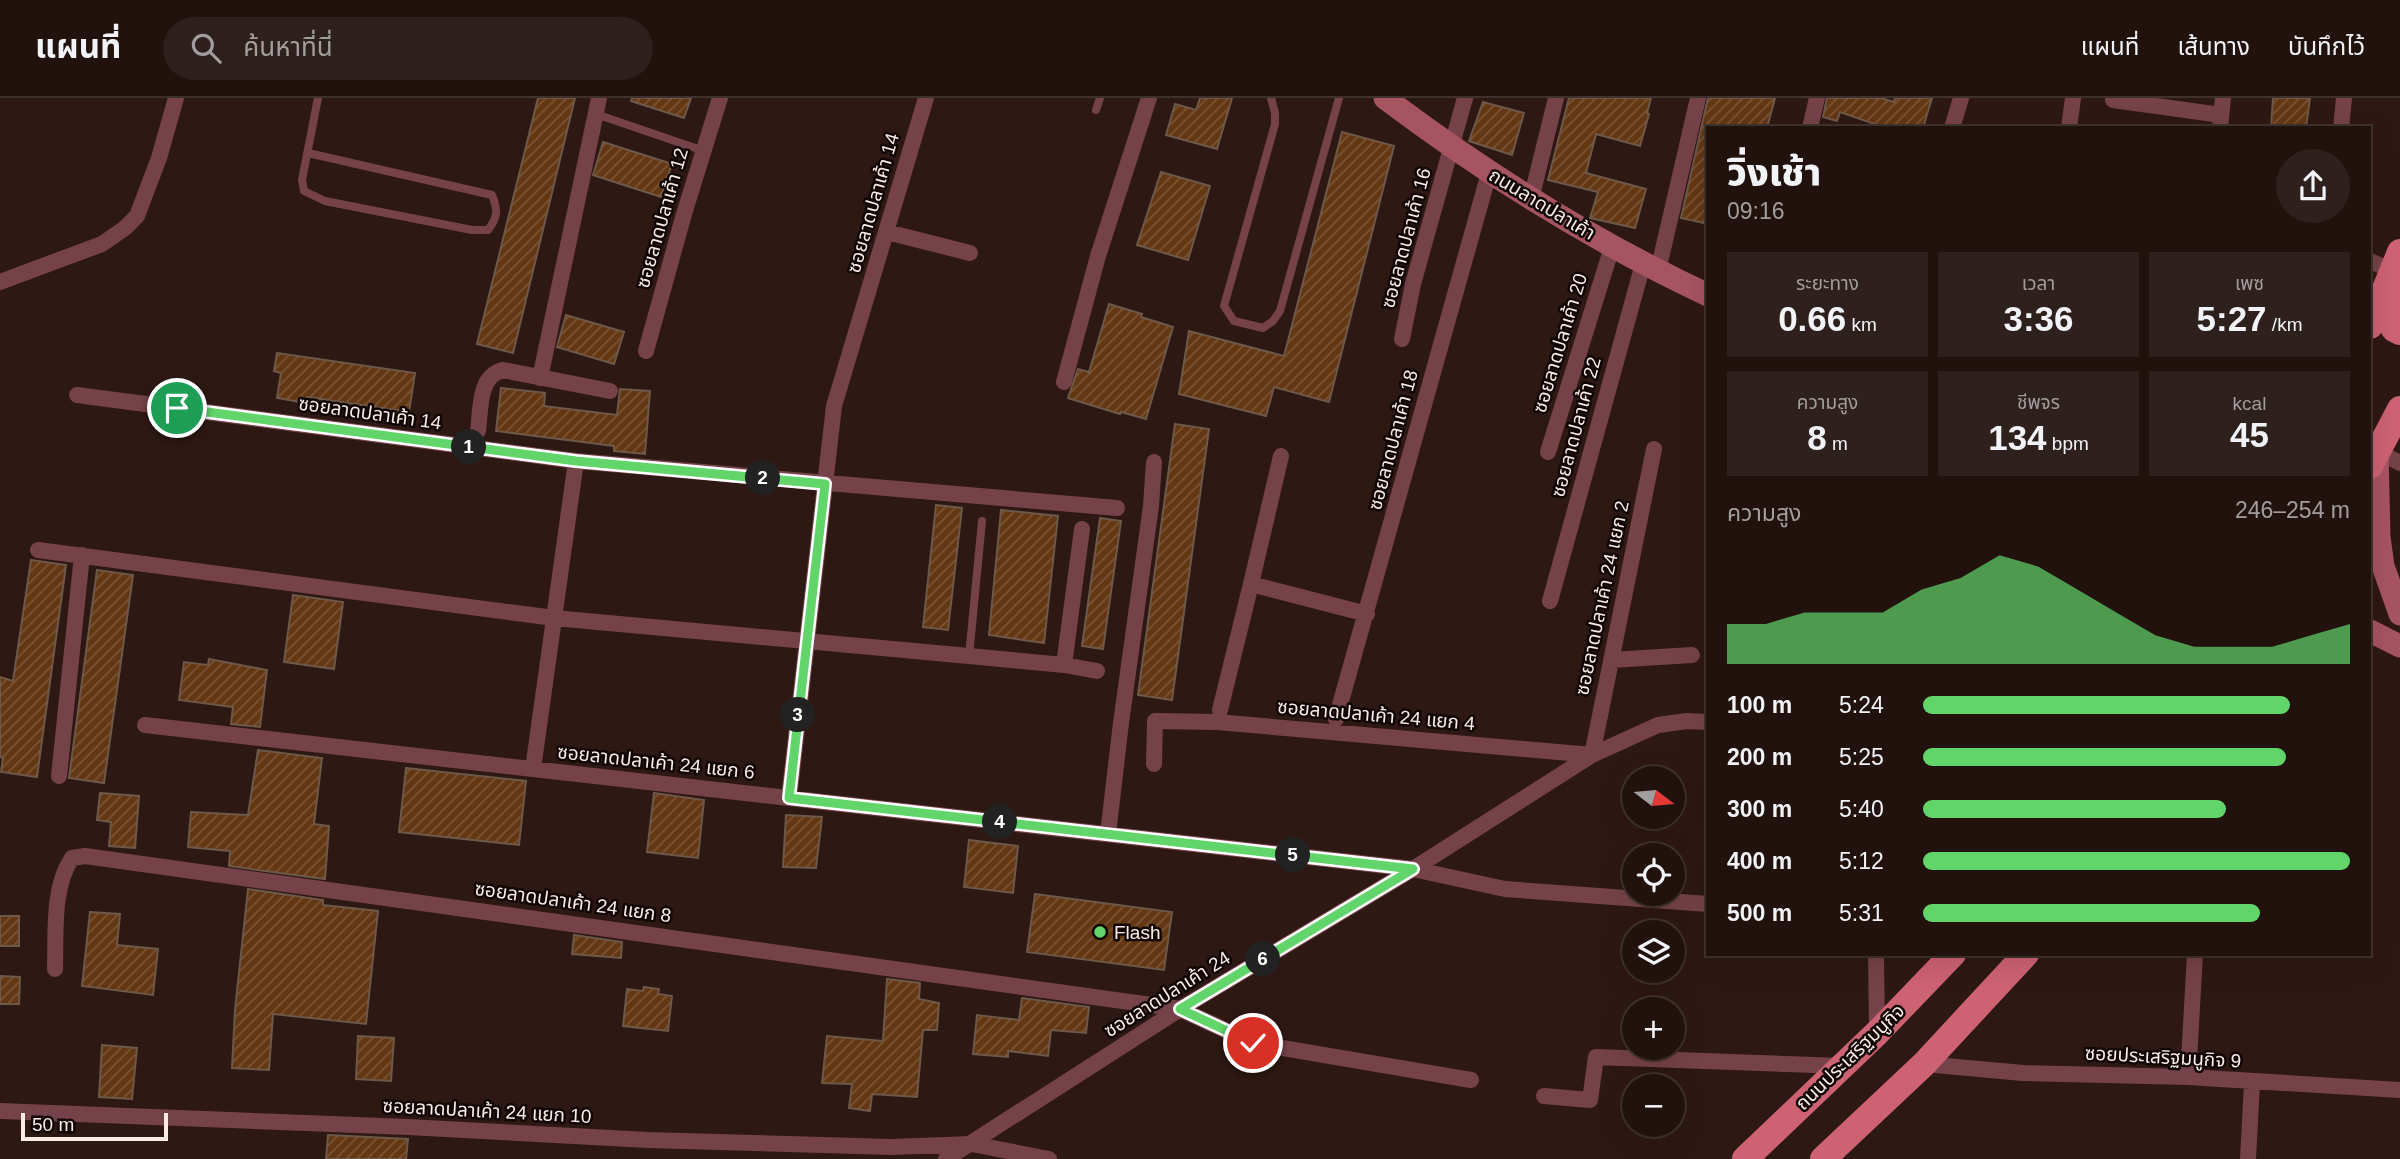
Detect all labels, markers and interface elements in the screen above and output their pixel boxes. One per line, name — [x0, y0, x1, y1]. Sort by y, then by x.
search box — [163, 17, 653, 80]
text: แผนที่ — [35, 28, 121, 65]
icon: search — [187, 29, 225, 67]
text: ค้นหาที่นี่ — [243, 32, 333, 62]
text: แผนที่ — [2081, 33, 2139, 60]
text: เส้นทาง — [2177, 33, 2250, 60]
text: บันทึกไว้ — [2288, 33, 2365, 60]
street label: ซอยลาดปลาเค้า 14 — [842, 130, 903, 275]
street label: ซอยลาดปลาเค้า 12 — [631, 145, 692, 290]
button: share — [2276, 149, 2350, 223]
text: วิ่งเช้า — [1727, 151, 1821, 193]
street label: ถนนลาดปลาเค้า — [1485, 163, 1599, 244]
street label: ซอยลาดปลาเค้า 16 — [1376, 165, 1435, 310]
text: 09:16 — [1727, 198, 1785, 224]
street label: ซอยลาดปลาเค้า 20 — [1528, 271, 1591, 415]
text: ระยะทาง — [1796, 273, 1859, 294]
text: เวลา — [2022, 273, 2055, 294]
text: เพซ — [2235, 273, 2264, 294]
text: 0.66 — [1778, 299, 1846, 338]
text: 3:36 — [2003, 299, 2074, 338]
text: 5:27 — [2197, 299, 2267, 338]
text: km — [1846, 314, 1877, 335]
text: /km — [2267, 314, 2302, 335]
street label: ซอยลาดปลาเค้า 22 — [1546, 354, 1605, 499]
street label: ซอยลาดปลาเค้า 18 — [1363, 367, 1422, 512]
pin — [147, 378, 207, 438]
icon: arrive — [158, 389, 196, 427]
street label: ซอยลาดปลาเค้า 14 — [297, 392, 443, 433]
text: ความสูง — [1797, 392, 1858, 413]
text: ชีพจร — [2017, 392, 2060, 413]
text: kcal — [2233, 393, 2266, 414]
text: 45 — [2230, 415, 2269, 454]
text: 8 — [1807, 418, 1827, 457]
text: 134 — [1988, 418, 2047, 457]
pin: 1 — [452, 430, 486, 464]
text: m — [1827, 433, 1848, 454]
text: bpm — [2047, 433, 2089, 454]
text: 1 — [463, 436, 474, 457]
pin: 2 — [746, 460, 780, 496]
text: 2 — [757, 467, 768, 488]
text: 246–254 m — [2235, 497, 2350, 523]
street label: ซอยลาดปลาเค้า 24 แยก 2 — [1570, 499, 1633, 697]
text: ความสูง — [1727, 500, 1801, 526]
text: 100 m — [1727, 692, 1792, 718]
text: 5:24 — [1839, 692, 1884, 718]
street label: ซอยลาดปลาเค้า 24 แยก 4 — [1276, 695, 1476, 734]
pin: 3 — [780, 698, 816, 732]
text: 3 — [792, 704, 803, 725]
street label: ซอยลาดปลาเค้า 24 แยก 6 — [556, 740, 756, 783]
text: 200 m — [1727, 744, 1792, 770]
text: 5:25 — [1839, 744, 1884, 770]
north arrow — [1622, 766, 1685, 830]
map controls — [1622, 766, 1685, 1137]
text: 300 m — [1727, 796, 1792, 822]
text: 5:40 — [1839, 796, 1884, 822]
pin: 4 — [982, 804, 1018, 840]
text: 4 — [994, 811, 1005, 832]
pin: 5 — [1276, 838, 1310, 872]
button: locate — [1622, 843, 1685, 906]
text: 5 — [1287, 844, 1298, 865]
text: 400 m — [1727, 848, 1792, 874]
text: 5:12 — [1839, 848, 1884, 874]
street label: ซอยลาดปลาเค้า 24 แยก 8 — [473, 877, 673, 926]
text: 500 m — [1727, 900, 1792, 926]
text: 5:31 — [1839, 900, 1884, 926]
button: layers — [1622, 920, 1685, 983]
place label: Flash — [1114, 922, 1160, 943]
marker: Flash — [1092, 924, 1108, 940]
pin: 6 — [1246, 942, 1280, 976]
street label: ซอยลาดปลาเค้า 24 — [1100, 946, 1234, 1041]
text: 6 — [1257, 948, 1268, 969]
button: + — [1622, 997, 1685, 1060]
street label: ถนนประเสริฐมนูกิจ — [1791, 1000, 1910, 1116]
pin — [1223, 1013, 1283, 1073]
icon: check — [1234, 1024, 1272, 1062]
street label: ซอยประเสริฐมนูกิจ 9 — [2084, 1042, 2242, 1074]
button: − — [1622, 1074, 1685, 1137]
street label: ซอยลาดปลาเค้า 24 แยก 10 — [382, 1094, 592, 1127]
scale bar — [21, 1110, 168, 1142]
text: 50 m — [32, 1114, 74, 1135]

